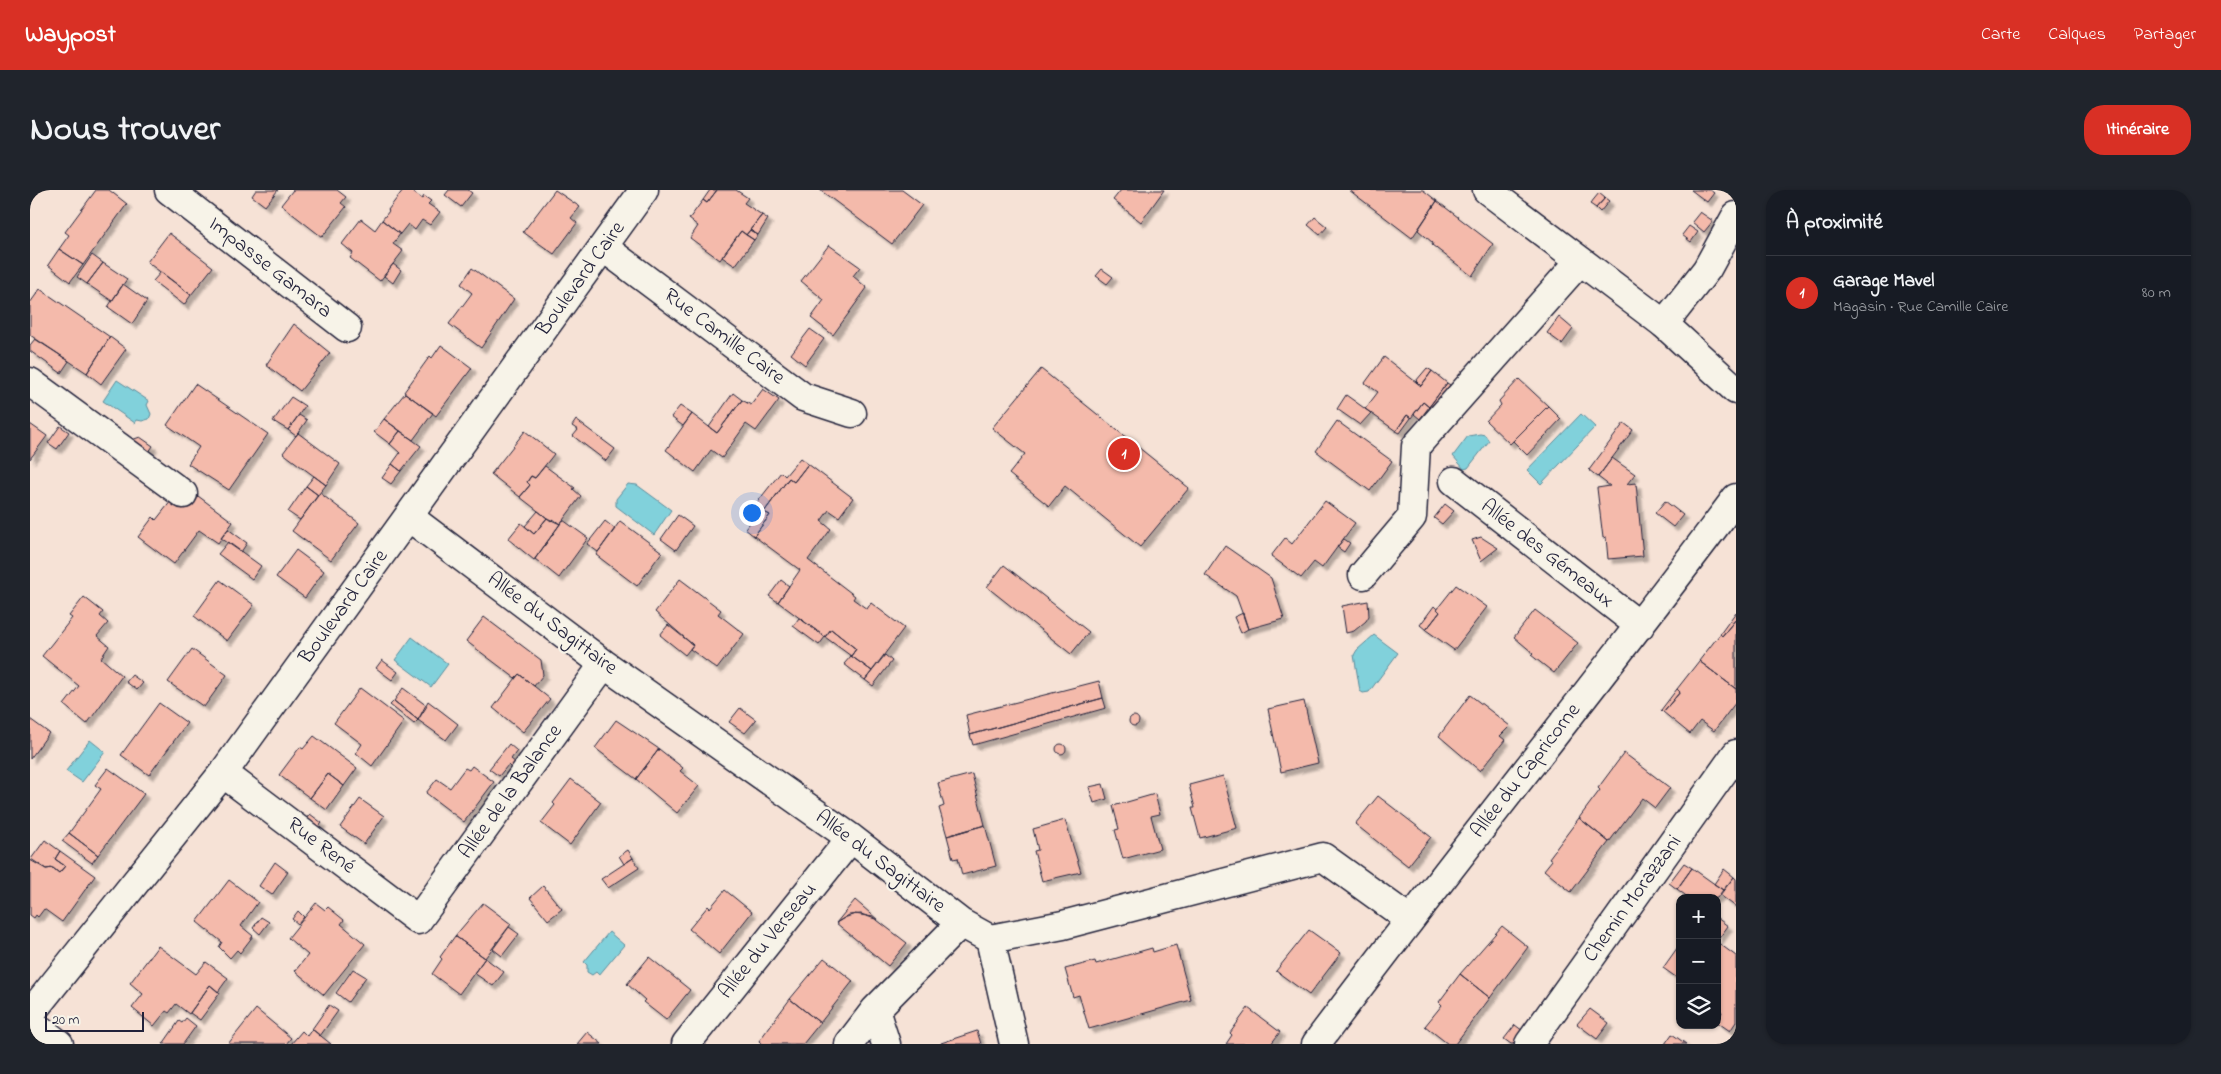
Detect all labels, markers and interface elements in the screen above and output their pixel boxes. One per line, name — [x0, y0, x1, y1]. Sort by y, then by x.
text: Waypost — [25, 18, 116, 53]
text: Carte — [1981, 22, 2020, 48]
text: Calques — [2048, 22, 2106, 48]
text: Partager — [2134, 22, 2196, 48]
text: Nous trouver — [30, 105, 220, 156]
button: Itinéraire — [2084, 105, 2191, 155]
text: À proximité — [1786, 208, 1883, 238]
street label: Impasse Gamara — [202, 210, 338, 326]
street label: Boulevard Caire — [528, 215, 633, 343]
text: Garage Mavel — [1833, 268, 1935, 295]
street label: Rue Camille Caire — [657, 281, 792, 393]
text: 1 — [1799, 281, 1805, 305]
text: 80 m — [2142, 281, 2171, 305]
text: Magasin · Rue Camille Caire — [1833, 295, 2008, 319]
pin: 1 — [1108, 435, 1140, 473]
street label: Allée des Gémeaux — [1474, 492, 1620, 616]
your location — [739, 500, 765, 526]
street label: Boulevard Caire — [291, 543, 396, 671]
street label: Allée du Sagittaire — [479, 565, 624, 685]
street label: Allée du Capricorne — [1464, 697, 1589, 845]
street label: Allée de la Balance — [452, 718, 571, 866]
street label: Allée du Sagittaire — [807, 803, 952, 923]
street label: Rue René — [280, 810, 362, 882]
street label: Chemin Morazzani — [1576, 829, 1690, 969]
street label: Allée du Verseau — [712, 876, 824, 1006]
map controls — [1676, 894, 1721, 1029]
button: + — [1676, 894, 1721, 939]
button: − — [1676, 939, 1721, 984]
button: layers — [1676, 984, 1721, 1029]
scale bar — [45, 1009, 144, 1032]
text: 20 m — [52, 1010, 79, 1031]

